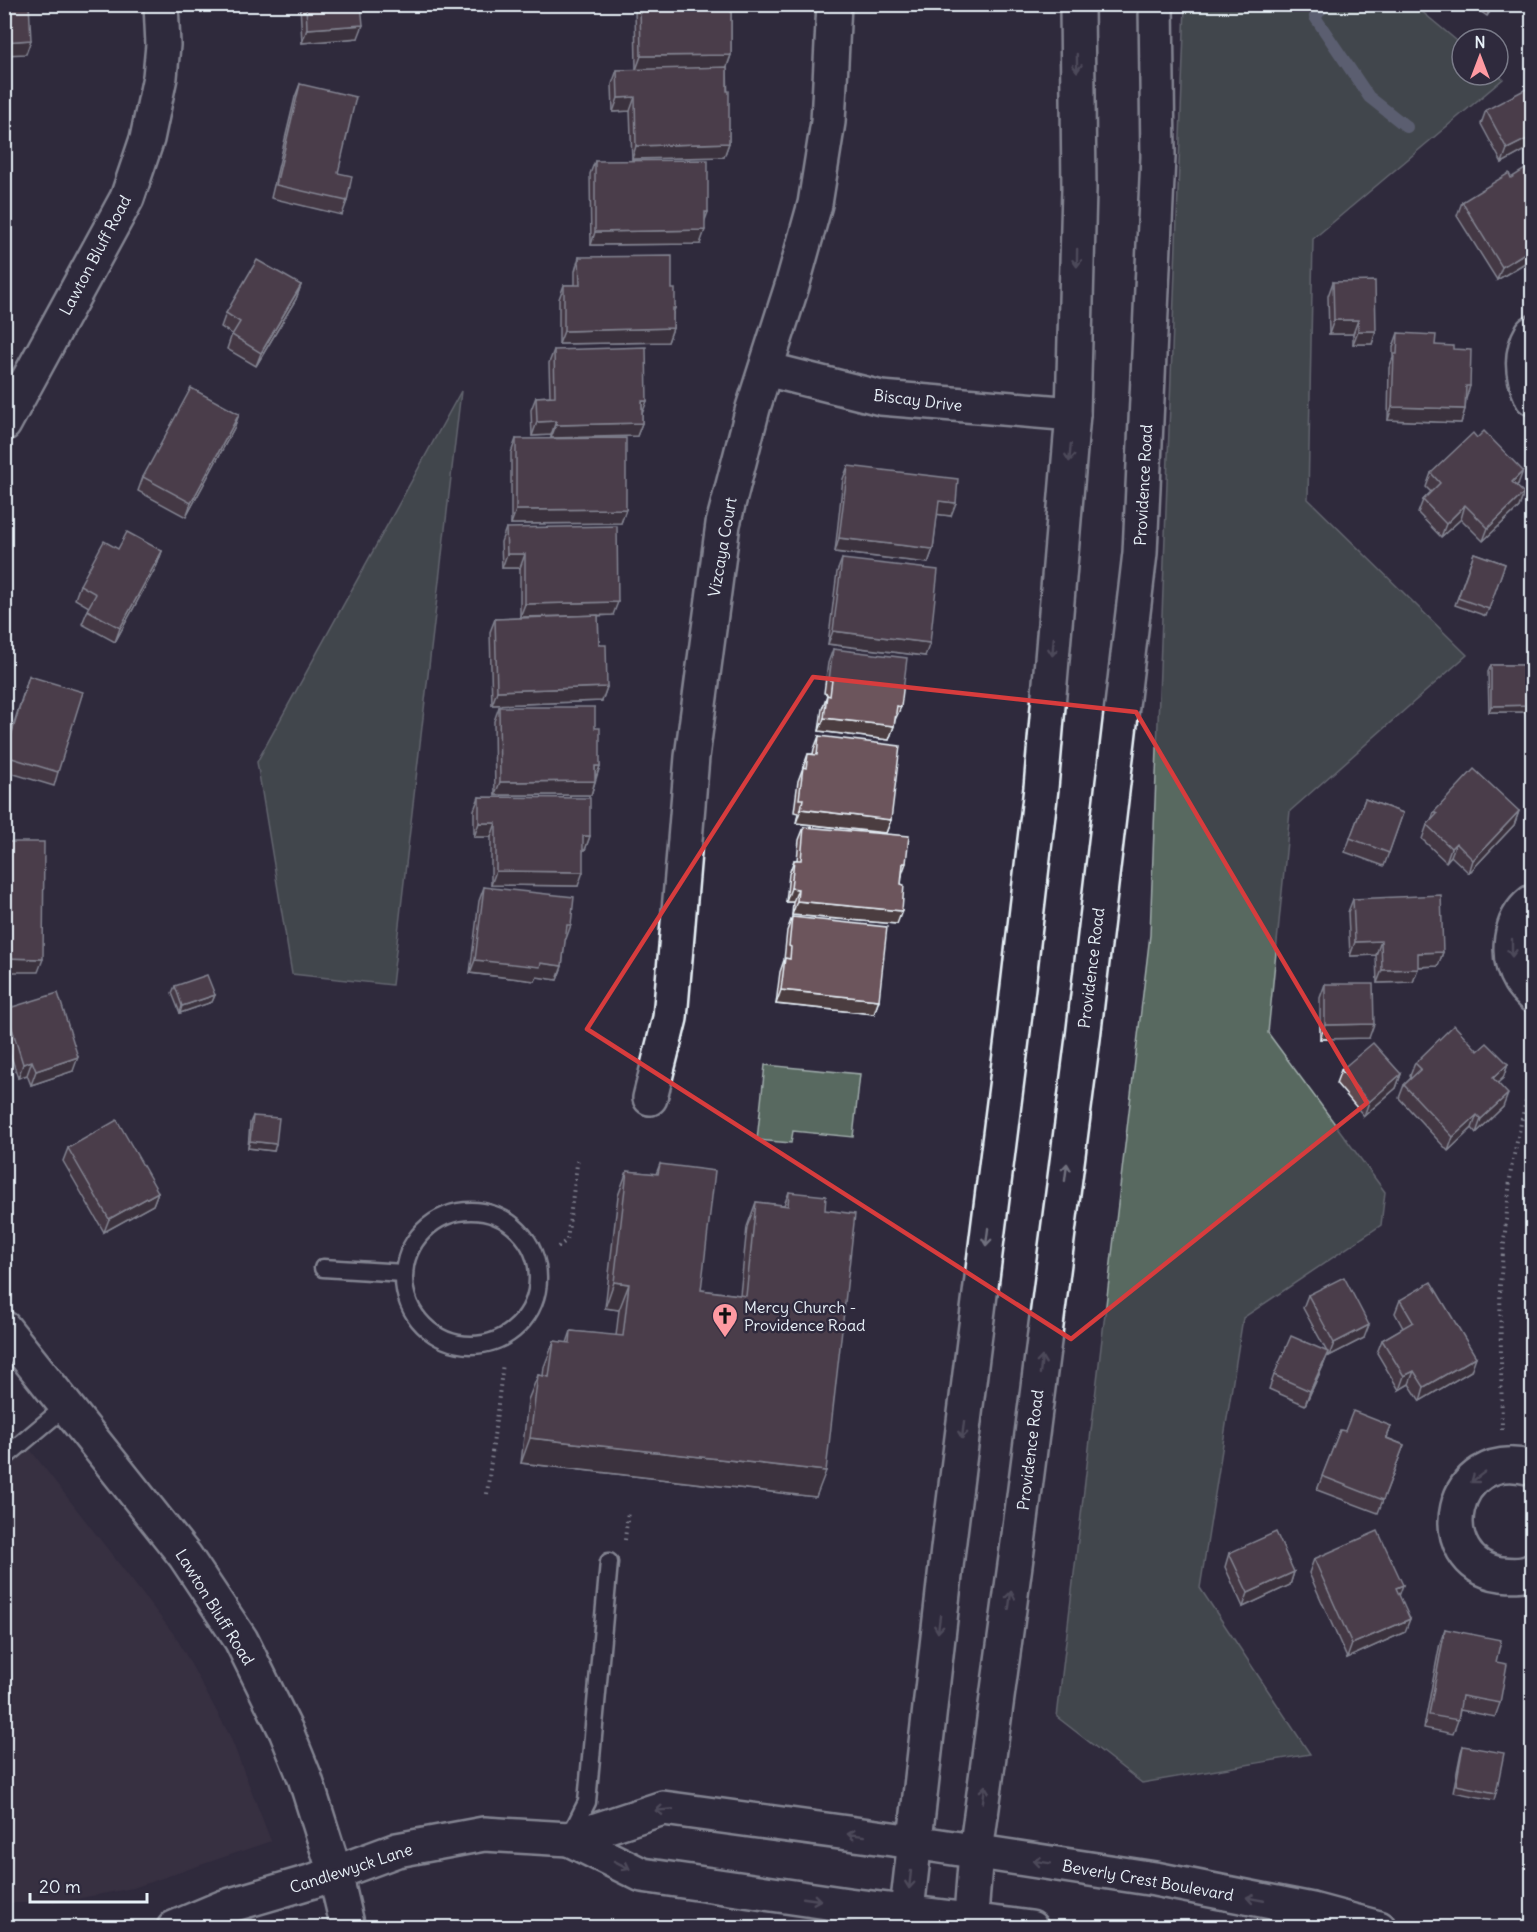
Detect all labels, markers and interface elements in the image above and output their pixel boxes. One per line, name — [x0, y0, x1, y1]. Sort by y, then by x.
north arrow — [1450, 27, 1510, 87]
text: N — [1474, 32, 1486, 52]
one-way arrow — [1071, 52, 1083, 72]
street label: Lawton Bluff Road — [55, 192, 135, 318]
one-way arrow — [1072, 247, 1083, 267]
street label: Biscay Drive — [873, 385, 963, 415]
street label: Providence Road — [1130, 424, 1156, 546]
one-way arrow — [1064, 442, 1075, 462]
street label: Vizcaya Court — [703, 495, 741, 598]
one-way arrow — [1047, 637, 1058, 657]
street label: Providence Road — [1074, 907, 1108, 1029]
one-way arrow — [1506, 938, 1518, 958]
one-way arrow — [1060, 1163, 1071, 1182]
one-way arrow — [981, 1226, 992, 1246]
place label: Mercy Church - Providence Road — [744, 1297, 865, 1335]
church icon: Mercy Church - Providence Road — [710, 1301, 740, 1339]
one-way arrow — [1036, 1356, 1047, 1376]
street label: Providence Road — [1013, 1389, 1047, 1511]
one-way arrow — [957, 1420, 968, 1440]
one-way arrow — [1470, 1471, 1486, 1484]
street label: Lawton Bluff Road — [171, 1545, 259, 1669]
one-way arrow — [1005, 1591, 1016, 1611]
one-way arrow — [934, 1613, 945, 1633]
one-way arrow — [979, 1784, 990, 1804]
one-way arrow — [654, 1805, 674, 1816]
one-way arrow — [847, 1829, 867, 1840]
street label: Candlewyck Lane — [287, 1839, 415, 1897]
street label: Beverly Crest Boulevard — [1061, 1855, 1235, 1905]
one-way arrow — [1033, 1856, 1053, 1867]
one-way arrow — [612, 1860, 630, 1871]
scale bar — [30, 1866, 147, 1904]
one-way arrow — [905, 1870, 916, 1890]
text: 20 m — [39, 1875, 81, 1898]
one-way arrow — [1246, 1893, 1265, 1904]
one-way arrow — [802, 1894, 822, 1905]

